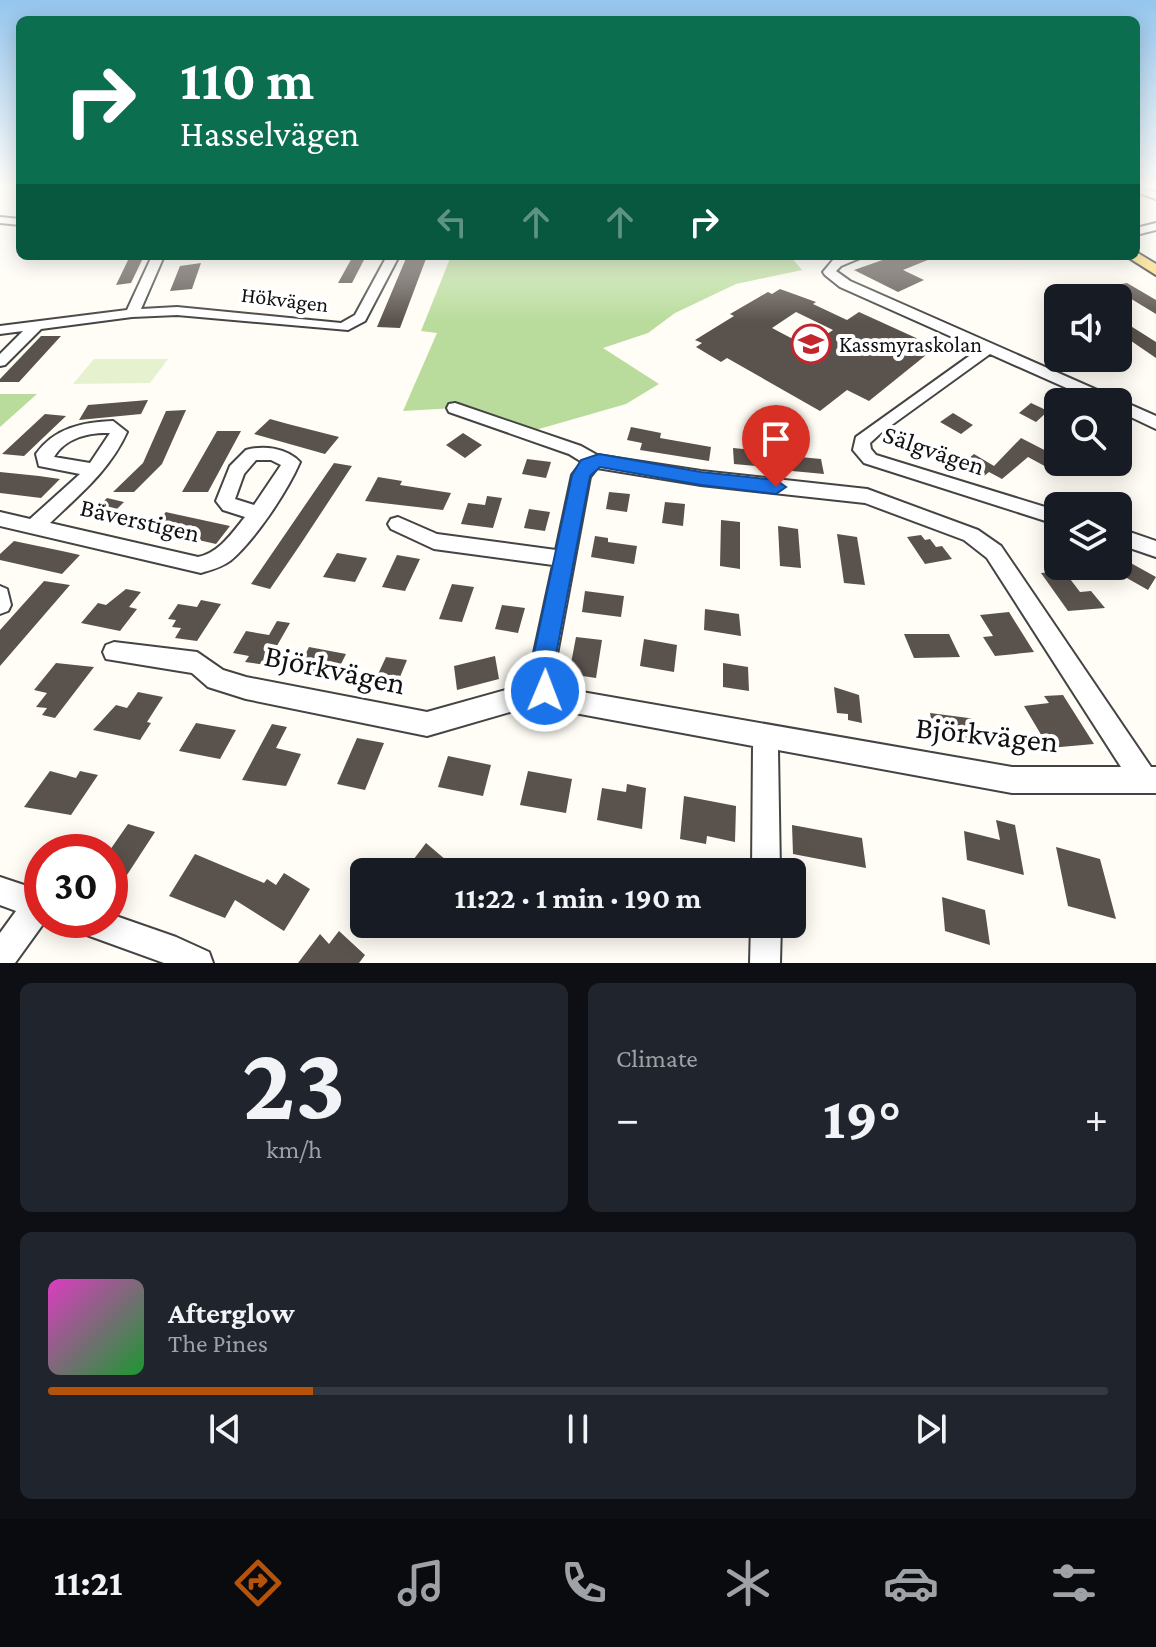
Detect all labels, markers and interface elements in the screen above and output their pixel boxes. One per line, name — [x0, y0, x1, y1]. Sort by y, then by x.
icon: right — [48, 48, 152, 152]
text: 110 m — [180, 49, 314, 111]
text: Hasselvägen — [180, 114, 359, 154]
icon: left — [430, 200, 474, 244]
icon: ahead — [514, 200, 558, 244]
icon: ahead — [598, 200, 642, 244]
icon: right — [682, 200, 726, 244]
street label: Hökvägen — [240, 282, 330, 317]
map controls — [1044, 284, 1132, 580]
button: sound — [1044, 284, 1132, 372]
school or university icon: Kassmyraskolan — [790, 323, 832, 365]
place label: Kassmyraskolan — [839, 332, 982, 357]
button: search — [1044, 388, 1132, 476]
pin — [742, 405, 810, 487]
icon: arrive — [754, 417, 798, 461]
street label: Sälgvägen — [879, 420, 988, 481]
button: layers — [1044, 492, 1132, 580]
street label: Bäverstigen — [77, 493, 203, 548]
street label: Björkvägen — [261, 637, 409, 701]
position arrow — [503, 649, 587, 733]
street label: Björkvägen — [914, 709, 1060, 759]
speed limit sign: 30 — [24, 834, 128, 938]
text: 11:22 · 1 min · 190 m — [455, 881, 701, 914]
text: 23 — [242, 1025, 346, 1140]
text: Climate — [616, 1044, 698, 1073]
text: 19° — [823, 1084, 901, 1151]
text: − — [616, 1094, 639, 1142]
text: + — [1085, 1094, 1108, 1142]
text: km/h — [266, 1135, 322, 1164]
text: Afterglow — [168, 1296, 295, 1329]
text: The Pines — [168, 1329, 268, 1358]
icon: previous — [203, 1407, 247, 1451]
icon: pause — [556, 1407, 600, 1451]
icon: next — [909, 1407, 953, 1451]
icon: directions — [230, 1555, 286, 1611]
icon: music — [393, 1555, 449, 1611]
icon: phone — [556, 1555, 612, 1611]
icon: climate — [720, 1555, 776, 1611]
icon: car — [883, 1555, 939, 1611]
icon: filters — [1046, 1555, 1102, 1611]
text: 11:21 — [54, 1563, 122, 1603]

